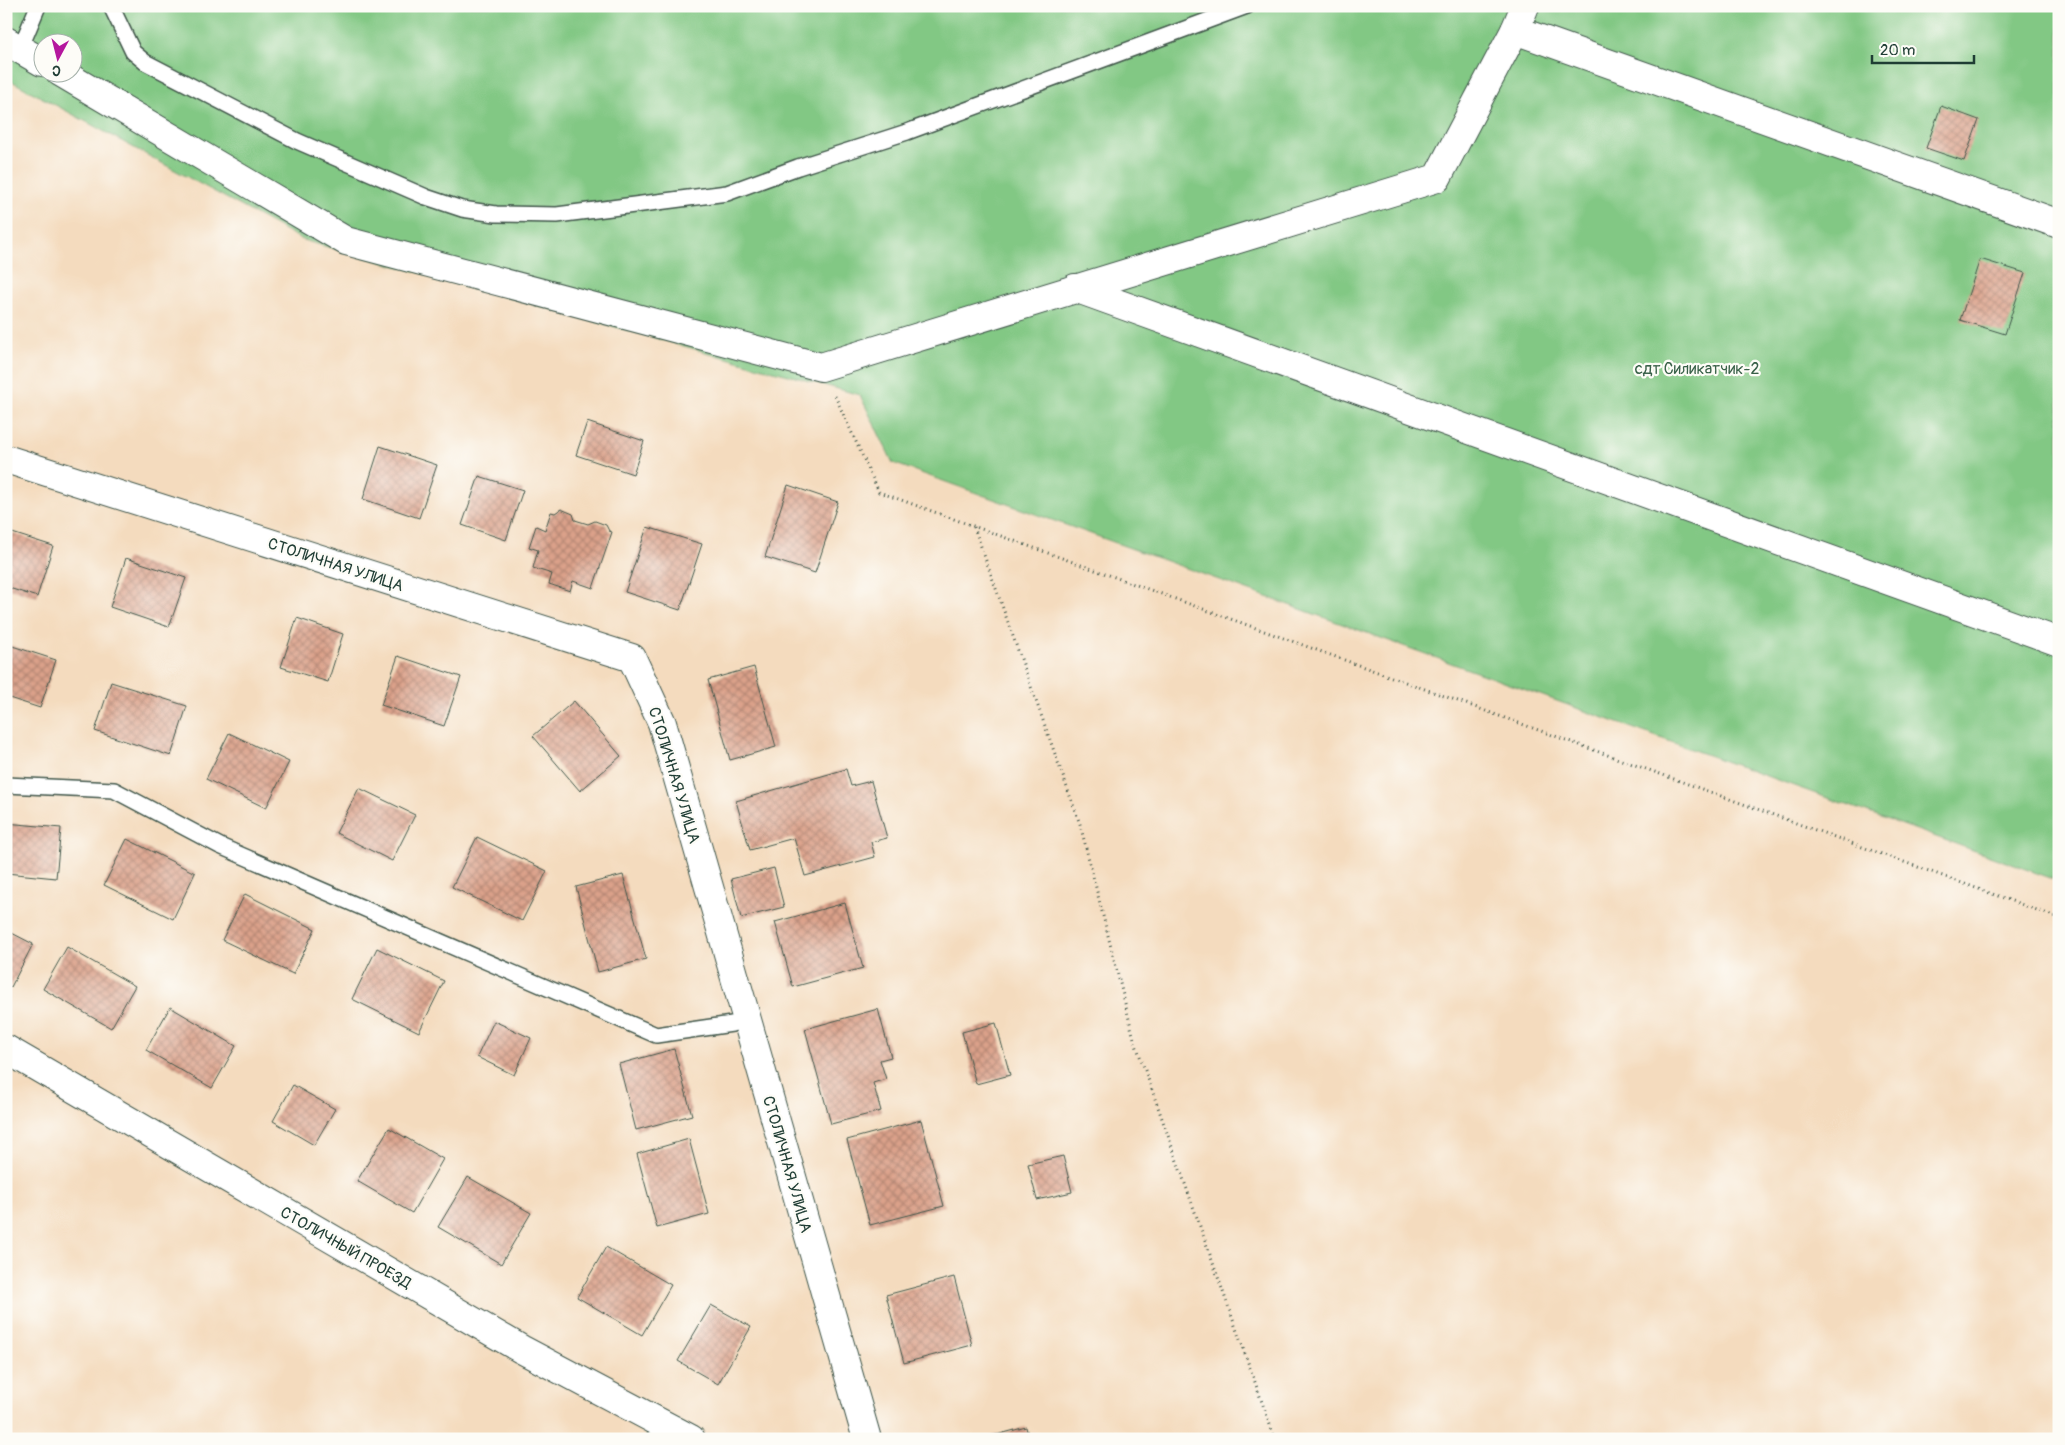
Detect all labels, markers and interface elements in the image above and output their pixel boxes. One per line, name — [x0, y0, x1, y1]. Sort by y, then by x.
north arrow — [32, 32, 82, 82]
scale bar — [1872, 32, 1975, 64]
text: 20 m — [1880, 41, 1915, 60]
text: С — [51, 61, 62, 79]
park label: сдт Силикатчик-2 — [1635, 359, 1759, 379]
street label: СТОЛИЧНАЯ УЛИЦА — [265, 534, 406, 596]
street label: СТОЛИЧНАЯ УЛИЦА — [644, 705, 704, 846]
street label: СТОЛИЧНАЯ УЛИЦА — [758, 1094, 816, 1235]
street label: СТОЛИЧНЫЙ ПРОЕЗД — [277, 1202, 415, 1294]

